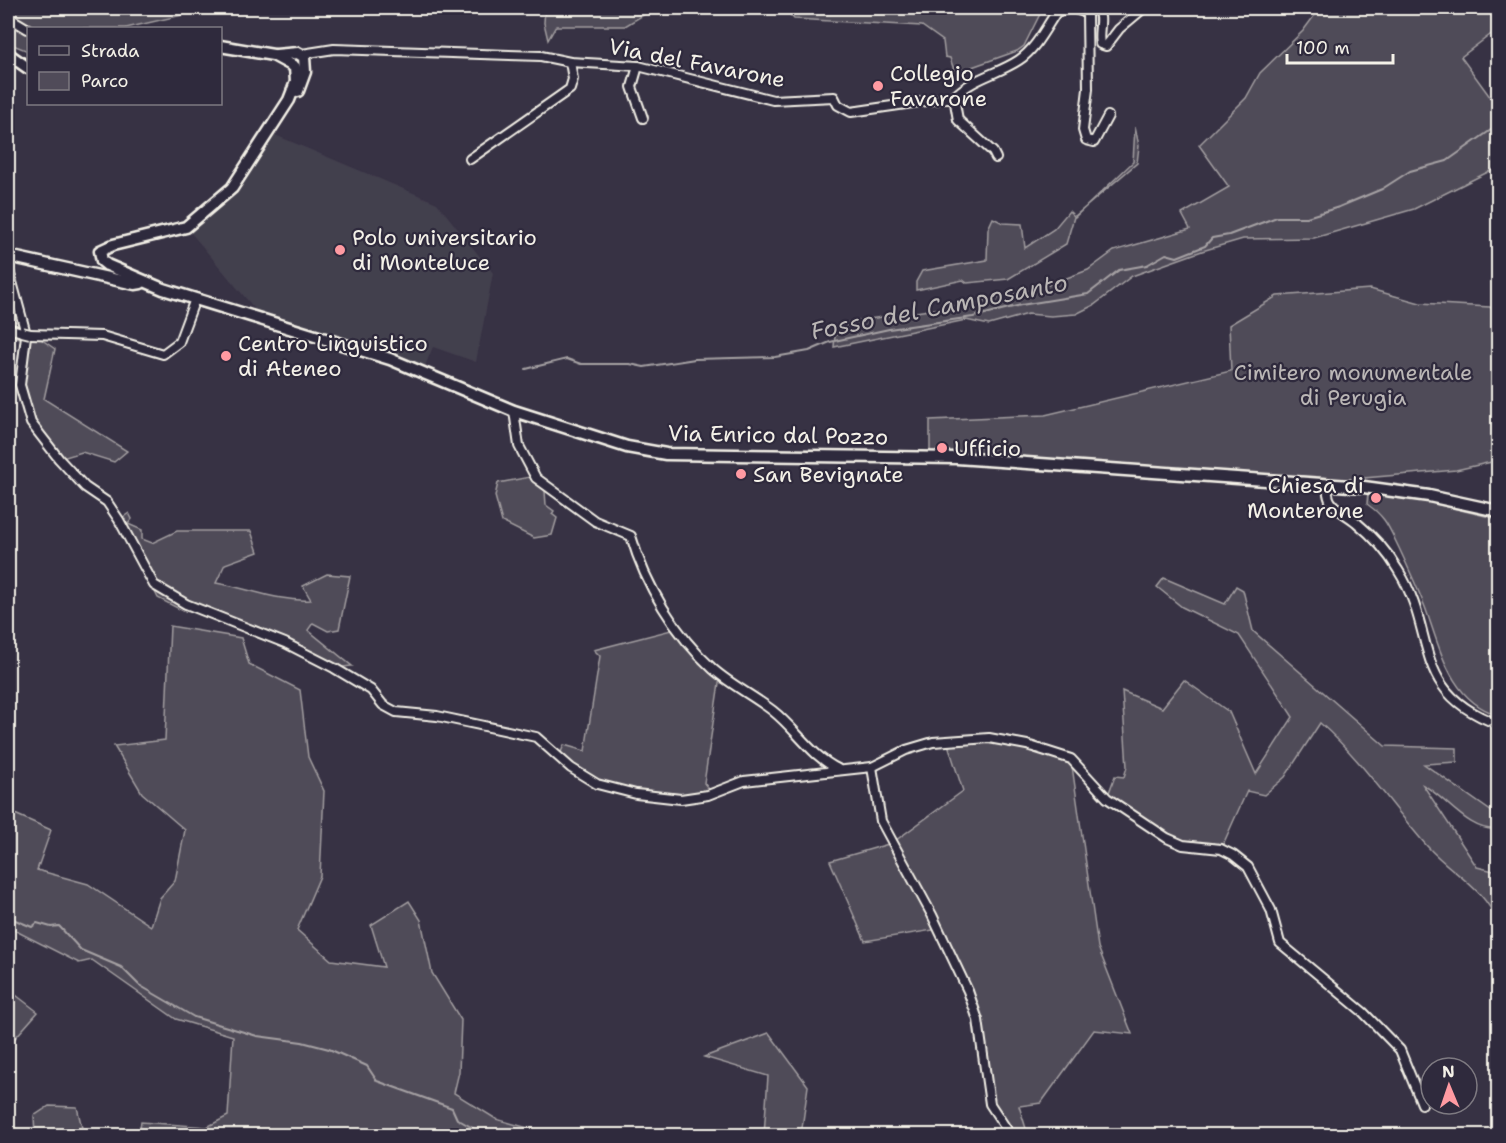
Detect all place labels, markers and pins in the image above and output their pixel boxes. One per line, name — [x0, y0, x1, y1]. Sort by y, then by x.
place label: Collegio Favarone — [890, 59, 987, 113]
marker: Collegio Favarone — [871, 79, 885, 93]
place label: Polo universitario di Monteluce — [352, 223, 537, 277]
marker: Polo universitario di Monteluce — [333, 243, 347, 257]
place label: Centro Linguistico di Ateneo — [238, 329, 428, 383]
marker: Centro Linguistico di Ateneo — [219, 349, 233, 363]
place label: Ufficio — [954, 434, 1021, 463]
marker: Ufficio — [935, 441, 949, 455]
place label: San Bevignate — [753, 460, 904, 489]
marker: San Bevignate — [734, 467, 748, 481]
place label: Chiesa di Monterone — [1247, 471, 1364, 525]
marker: Chiesa di Monterone — [1369, 491, 1383, 505]

